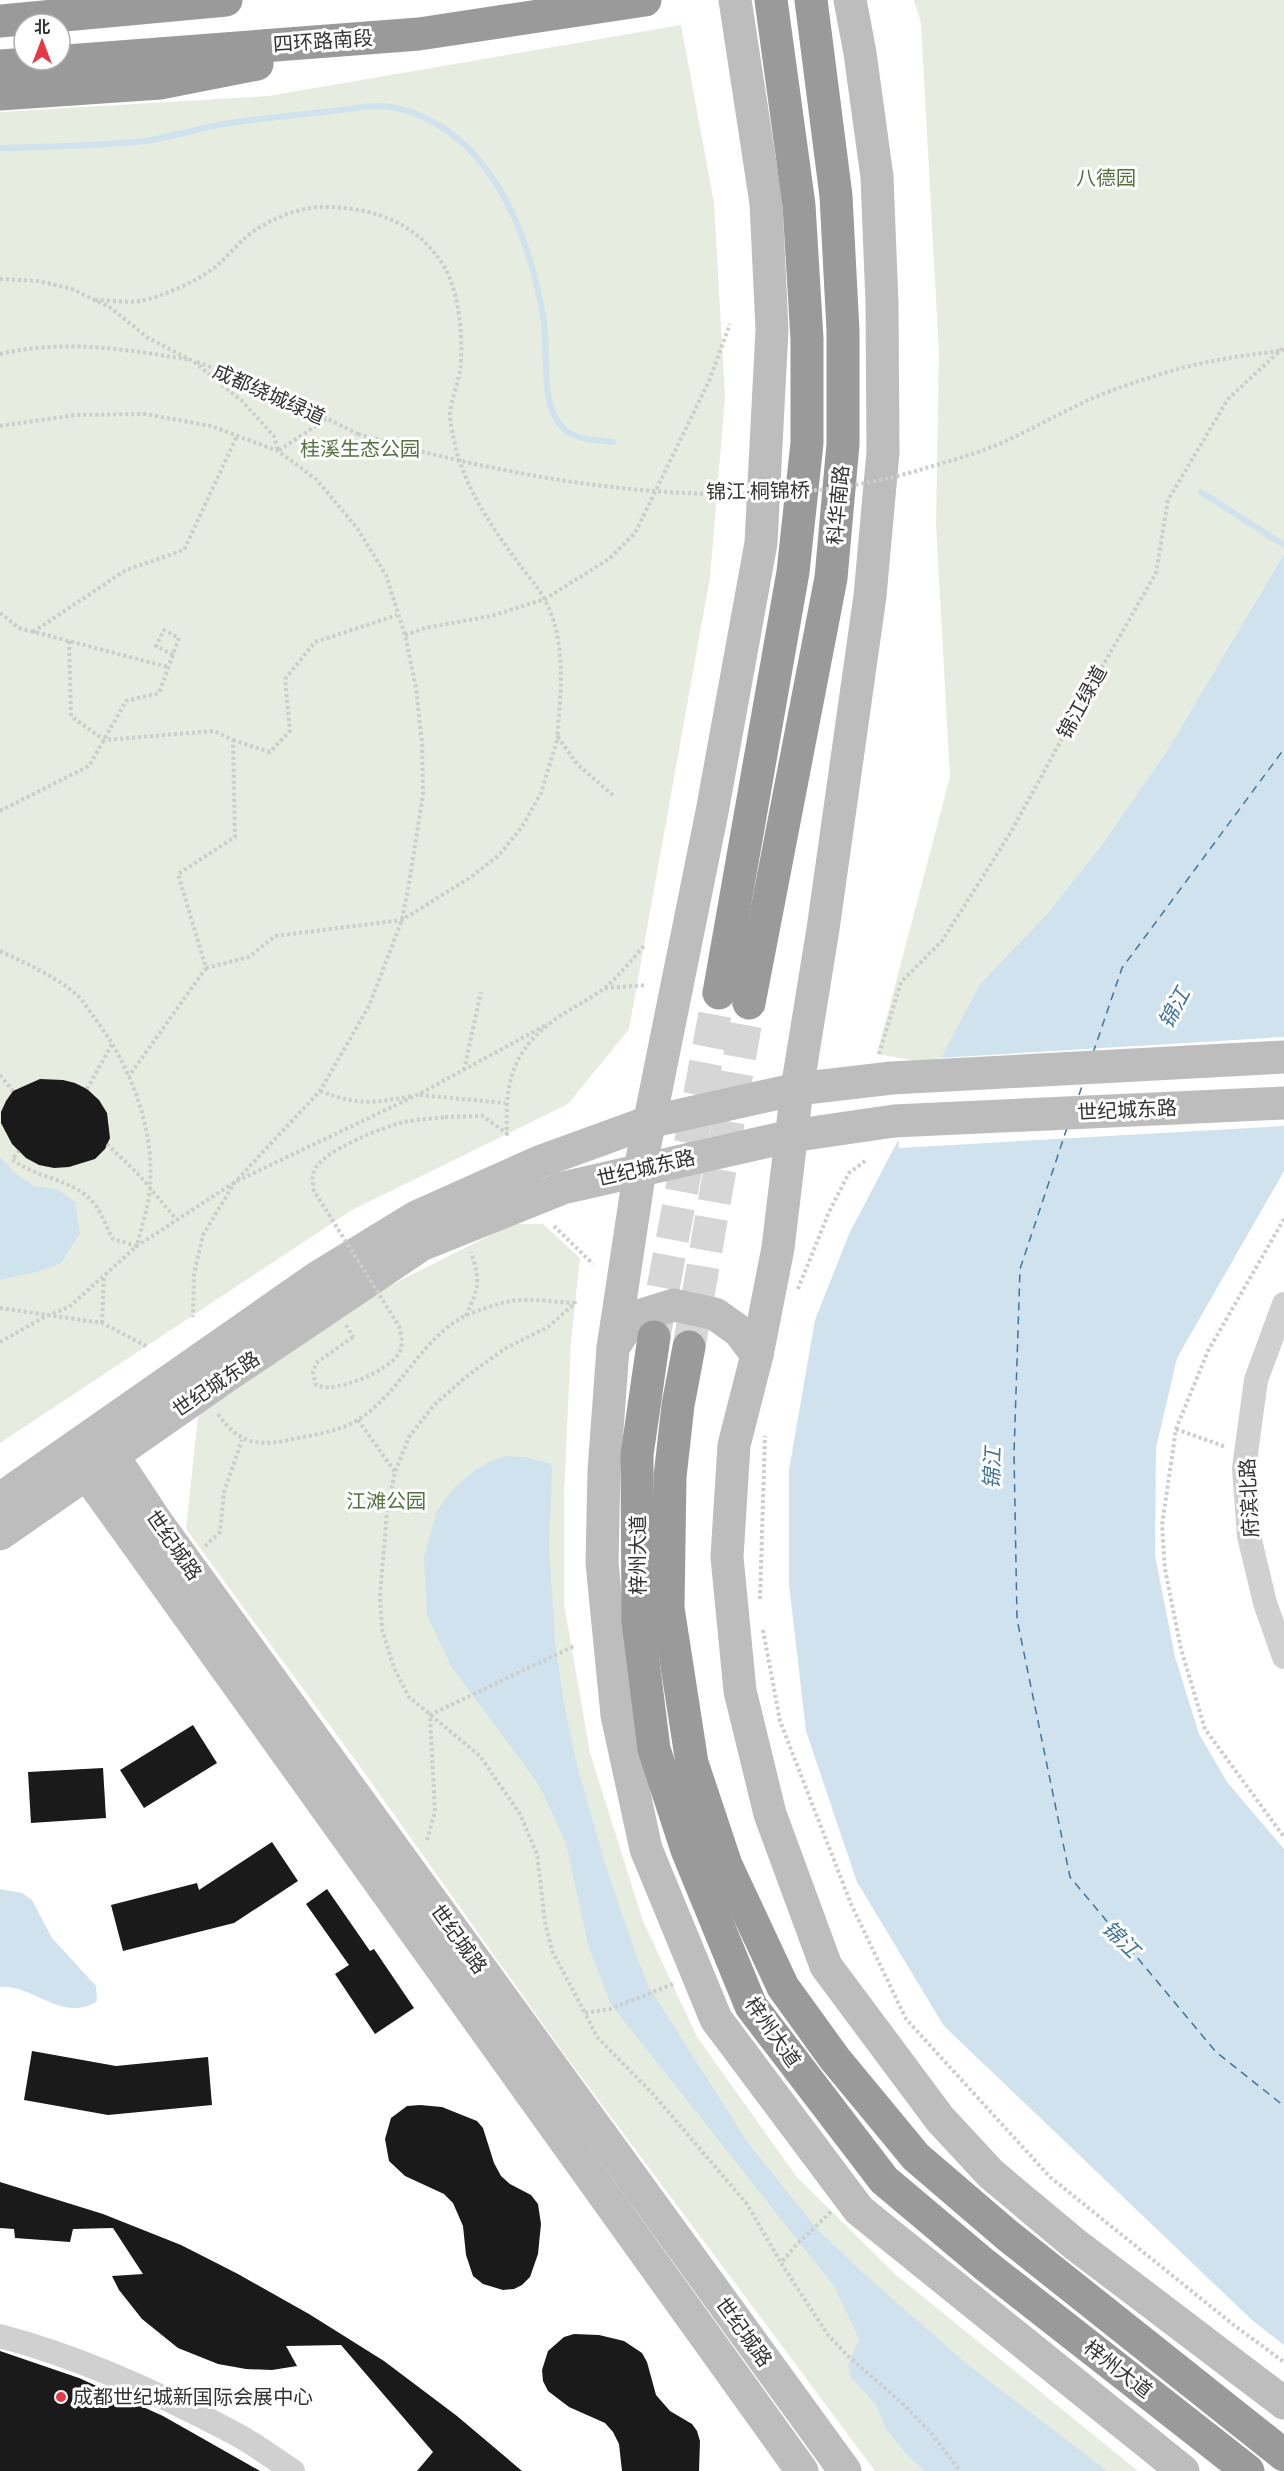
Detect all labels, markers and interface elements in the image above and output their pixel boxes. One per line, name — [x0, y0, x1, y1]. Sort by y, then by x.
north arrow — [12, 12, 72, 72]
text: 北 — [34, 18, 50, 37]
street label: 四环路南段 — [272, 26, 374, 56]
park label: 八德园 — [1076, 166, 1136, 190]
street label: 成都绕城绿道 — [209, 359, 329, 429]
park label: 桂溪生态公园 — [300, 437, 420, 461]
street label: 科华南路 — [823, 464, 853, 546]
street label: 锦江·桐锦桥 — [706, 478, 810, 504]
street label: 锦江绿道 — [1052, 661, 1112, 743]
water label: 锦江 — [1153, 982, 1196, 1032]
street label: 世纪城东路 — [1076, 1095, 1178, 1125]
street label: 世纪城东路 — [595, 1145, 697, 1191]
street label: 世纪城东路 — [168, 1346, 264, 1422]
water label: 锦江 — [979, 1445, 1005, 1489]
street label: 府滨北路 — [1235, 1457, 1263, 1539]
park label: 江滩公园 — [346, 1489, 426, 1513]
street label: 世纪城路 — [141, 1505, 207, 1585]
street label: 梓州大道 — [626, 1515, 650, 1595]
street label: 世纪城路 — [426, 1900, 492, 1978]
water label: 锦江 — [1097, 1915, 1146, 1964]
street label: 梓州大道 — [740, 1992, 806, 2072]
street label: 世纪城路 — [711, 2293, 777, 2371]
street label: 梓州大道 — [1079, 2335, 1157, 2403]
place label: 成都世纪城新国际会展中心 — [73, 2385, 313, 2409]
marker: 成都世纪城新国际会展中心 — [54, 2390, 68, 2404]

